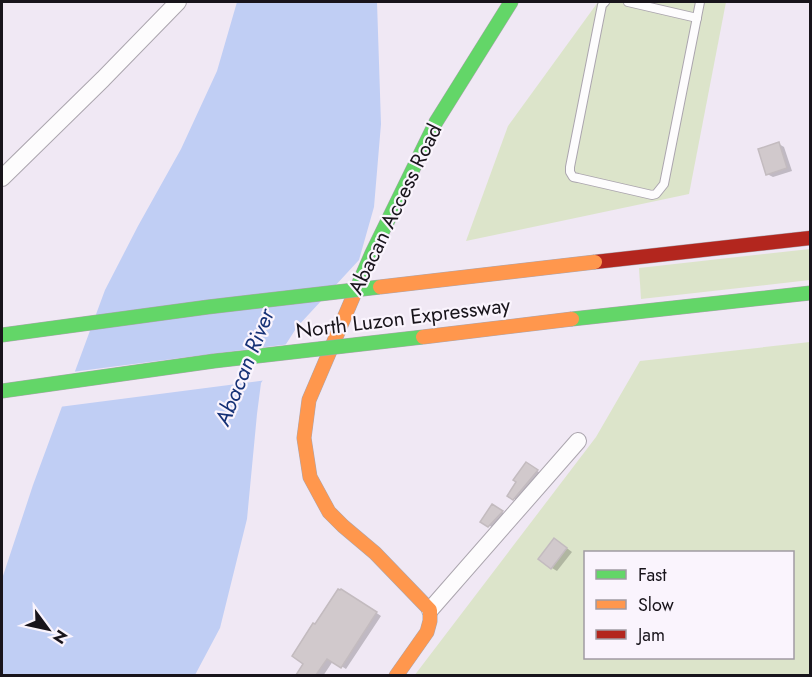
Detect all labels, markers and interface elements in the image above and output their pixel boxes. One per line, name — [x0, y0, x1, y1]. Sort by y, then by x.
street label: Abacan Access Road — [341, 119, 449, 299]
street label: North Luzon Expressway — [294, 290, 513, 346]
water label: Abacan River — [206, 302, 283, 431]
legend — [584, 551, 794, 659]
text: Fast — [638, 562, 667, 588]
text: Slow — [638, 592, 675, 618]
north arrow — [18, 599, 78, 659]
text: Jam — [636, 622, 665, 648]
text: N — [47, 625, 73, 648]

